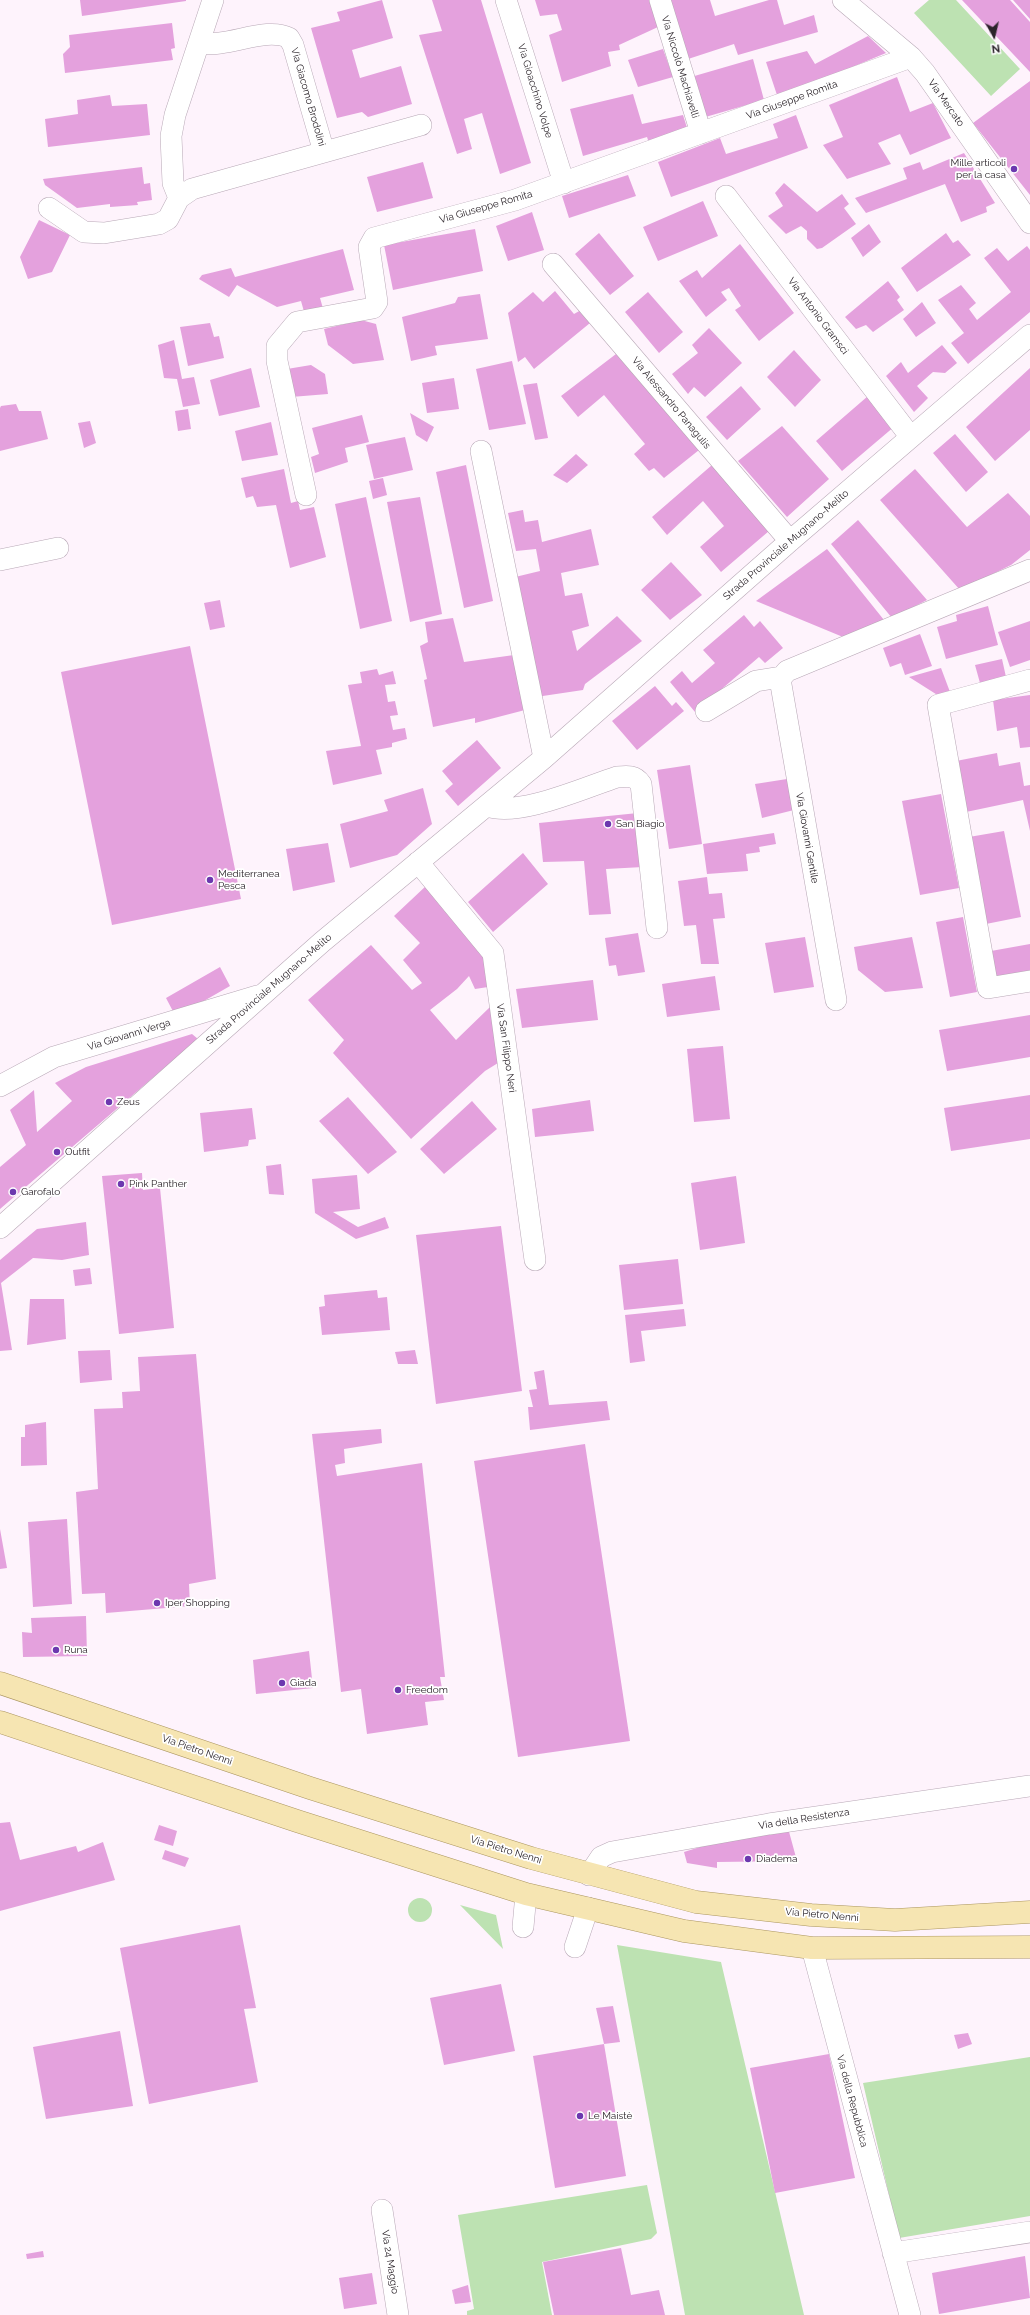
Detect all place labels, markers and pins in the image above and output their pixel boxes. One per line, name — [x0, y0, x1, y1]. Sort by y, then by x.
place label: Mille articoli per la casa — [950, 157, 1006, 180]
marker: Mille articoli per la casa — [1009, 164, 1019, 174]
place label: San Biagio — [616, 818, 664, 830]
marker: San Biagio — [603, 819, 613, 829]
place label: Mediterranea Pesca — [218, 868, 280, 892]
marker: Mediterranea Pesca — [205, 875, 215, 885]
place label: Zeus — [117, 1096, 140, 1108]
marker: Zeus — [104, 1097, 114, 1107]
place label: Outfit — [65, 1146, 90, 1158]
marker: Outfit — [52, 1147, 62, 1157]
place label: Pink Panther — [129, 1178, 187, 1190]
marker: Pink Panther — [116, 1179, 126, 1189]
place label: Garofalo — [21, 1186, 60, 1198]
marker: Garofalo — [8, 1187, 18, 1197]
place label: Iper Shopping — [165, 1597, 230, 1609]
marker: Iper Shopping — [152, 1598, 162, 1608]
place label: Runa — [64, 1644, 88, 1656]
marker: Runa — [51, 1645, 61, 1655]
place label: Giada — [290, 1677, 316, 1689]
marker: Giada — [277, 1678, 287, 1688]
place label: Freedom — [406, 1684, 448, 1696]
marker: Freedom — [393, 1685, 403, 1695]
place label: Diadema — [756, 1853, 798, 1865]
marker: Diadema — [743, 1854, 753, 1864]
place label: Le Maistè — [588, 2110, 632, 2122]
marker: Le Maistè — [575, 2111, 585, 2121]

